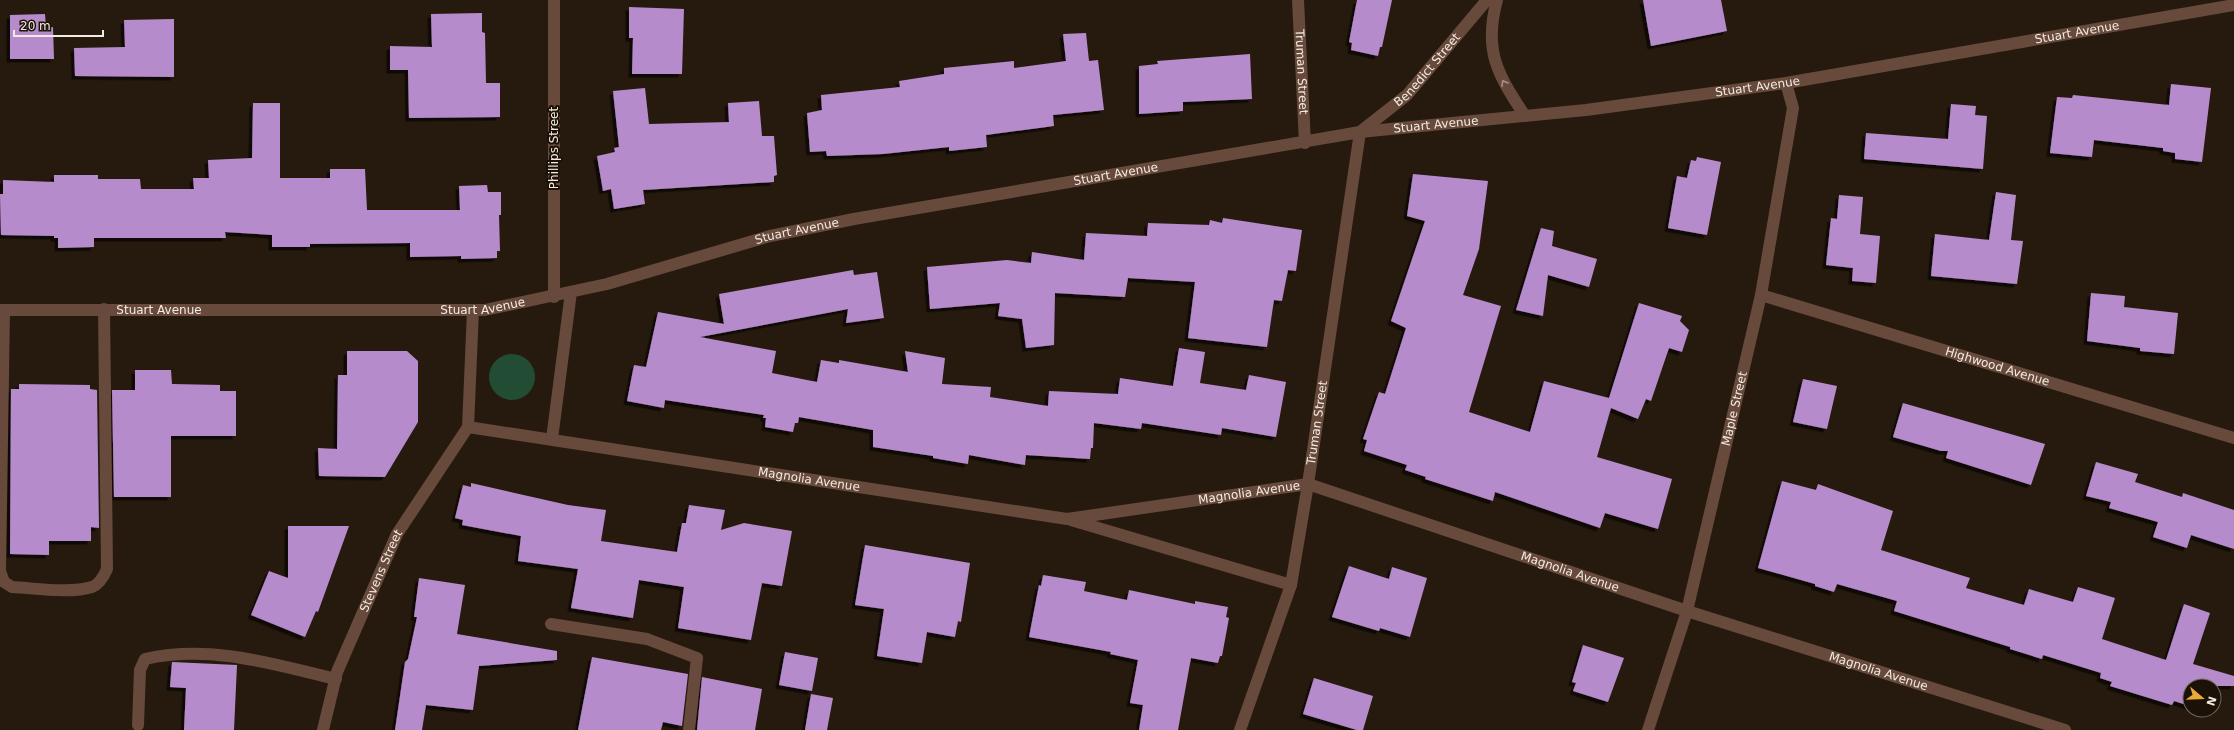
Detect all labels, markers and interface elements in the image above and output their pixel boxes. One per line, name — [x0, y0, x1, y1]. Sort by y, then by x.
scale bar — [14, 12, 103, 38]
street label: Stuart Avenue — [2034, 18, 2120, 47]
text: 20 m — [20, 19, 51, 33]
street label: Truman Street — [1292, 28, 1311, 115]
street label: Benedict Street — [1391, 30, 1463, 109]
street label: Stuart Avenue — [1714, 74, 1801, 99]
one-way arrow — [1501, 80, 1508, 87]
street label: Phillips Street — [547, 107, 561, 189]
street label: Stuart Avenue — [1393, 114, 1479, 136]
street label: Stuart Avenue — [1073, 160, 1159, 188]
street label: Stuart Avenue — [753, 215, 840, 247]
street label: Stuart Avenue — [440, 295, 526, 317]
street label: Stuart Avenue — [116, 303, 202, 317]
street label: Highwood Avenue — [1944, 344, 2051, 389]
street label: Maple Street — [1719, 370, 1750, 448]
street label: Truman Street — [1304, 379, 1330, 467]
street label: Magnolia Avenue — [757, 465, 861, 494]
street label: Magnolia Avenue — [1197, 478, 1301, 507]
street label: Stevens Street — [357, 526, 405, 614]
street label: Magnolia Avenue — [1519, 549, 1621, 595]
street label: Magnolia Avenue — [1827, 649, 1930, 693]
north arrow — [2182, 678, 2222, 718]
text: N — [2203, 695, 2219, 708]

